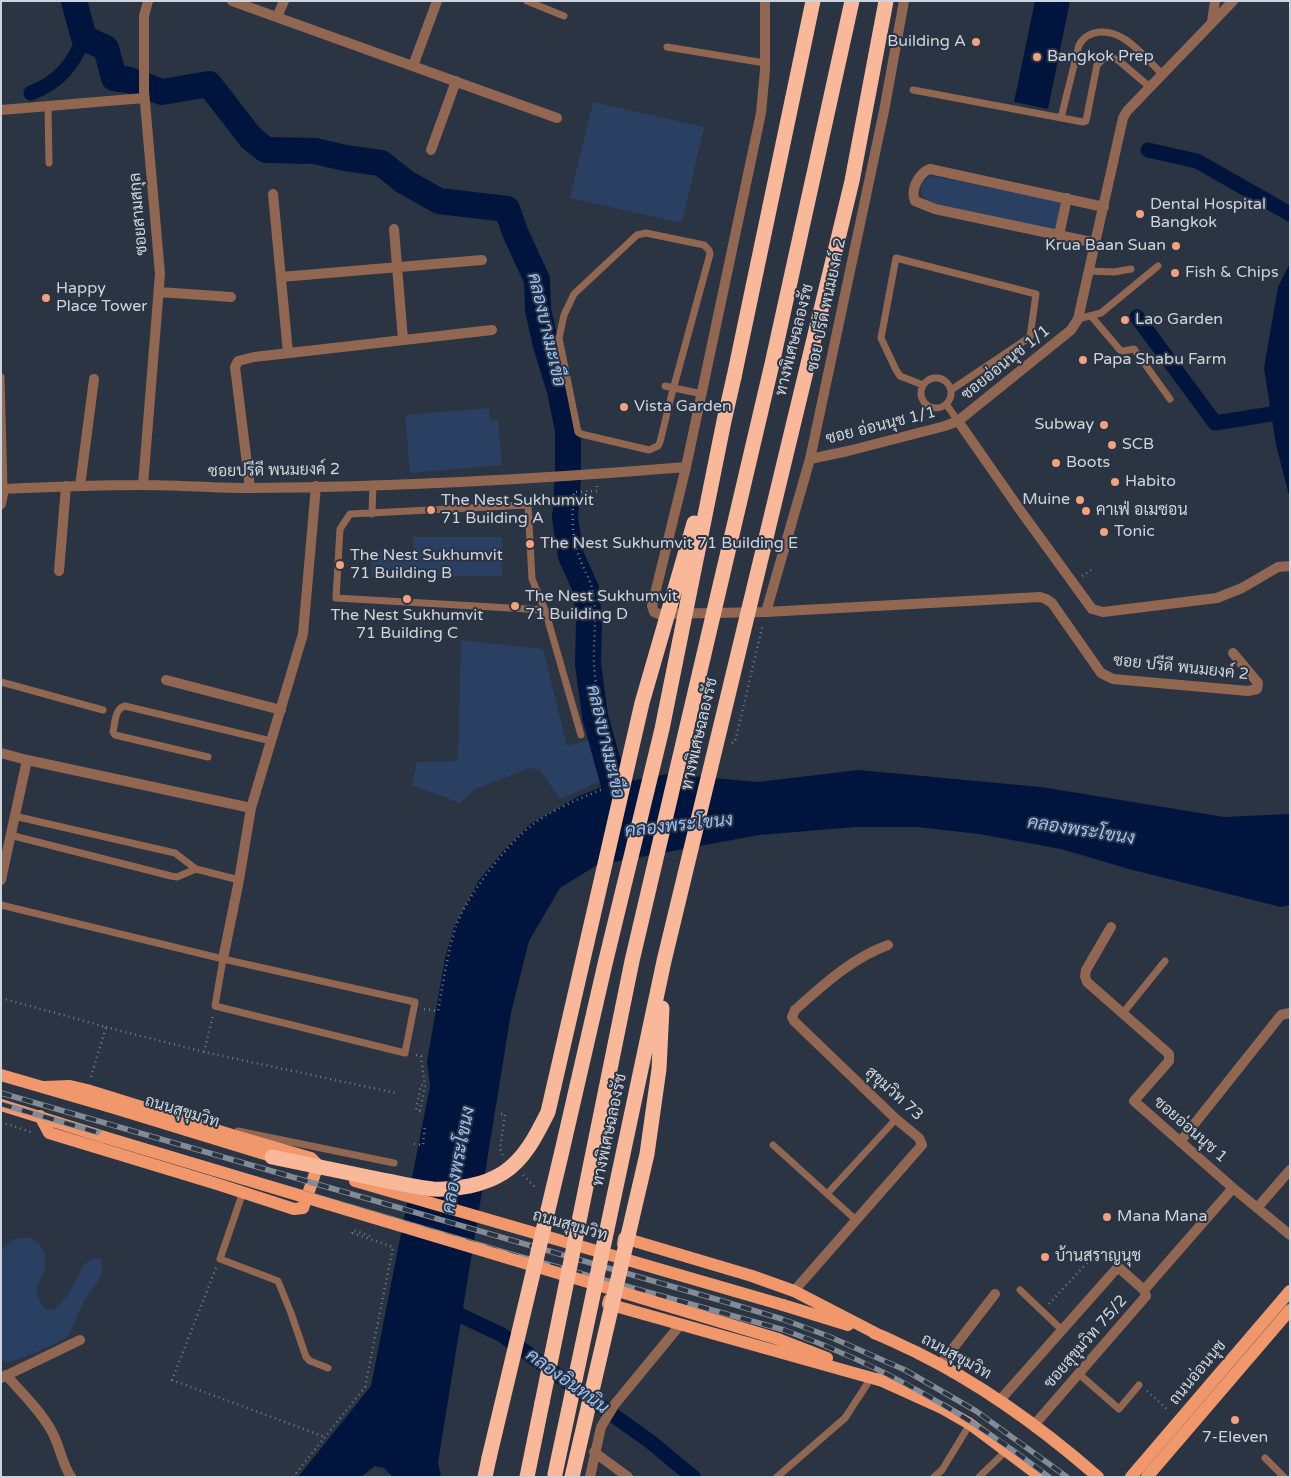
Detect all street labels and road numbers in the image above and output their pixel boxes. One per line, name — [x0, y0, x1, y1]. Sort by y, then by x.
street label: ซอยสามสกุล — [126, 172, 152, 256]
street label: ซอย ปรีดี พนมยงค์ 2 — [803, 236, 851, 374]
street label: ทางพิเศษฉลองรัช — [772, 282, 818, 398]
street label: ซอยอ่อนนุช 1/1 — [958, 321, 1054, 405]
street label: ซอย อ่อนนุช 1/1 — [824, 403, 938, 449]
street label: ซอยปรีดี พนมยงค์ 2 — [208, 460, 340, 482]
street label: ซอย ปรีดี พนมยงค์ 2 — [1112, 651, 1250, 685]
street label: ทางพิเศษฉลองรัช — [678, 676, 722, 792]
street label: สุขุมวิท 73 — [861, 1063, 927, 1125]
street label: ทางพิเศษฉลองรัช — [589, 1072, 631, 1188]
street label: ถนนสุขุมวิท — [142, 1092, 222, 1132]
street label: ซอยอ่อนนุช 1 — [1149, 1093, 1231, 1167]
street label: ถนนสุขุมวิท — [530, 1206, 610, 1246]
street label: ซอยสุขุมวิท 75/2 — [1040, 1292, 1132, 1392]
street label: ถนนสุขุมวิท — [918, 1330, 994, 1384]
street label: ถนนอ่อนนุช — [1165, 1337, 1231, 1409]

